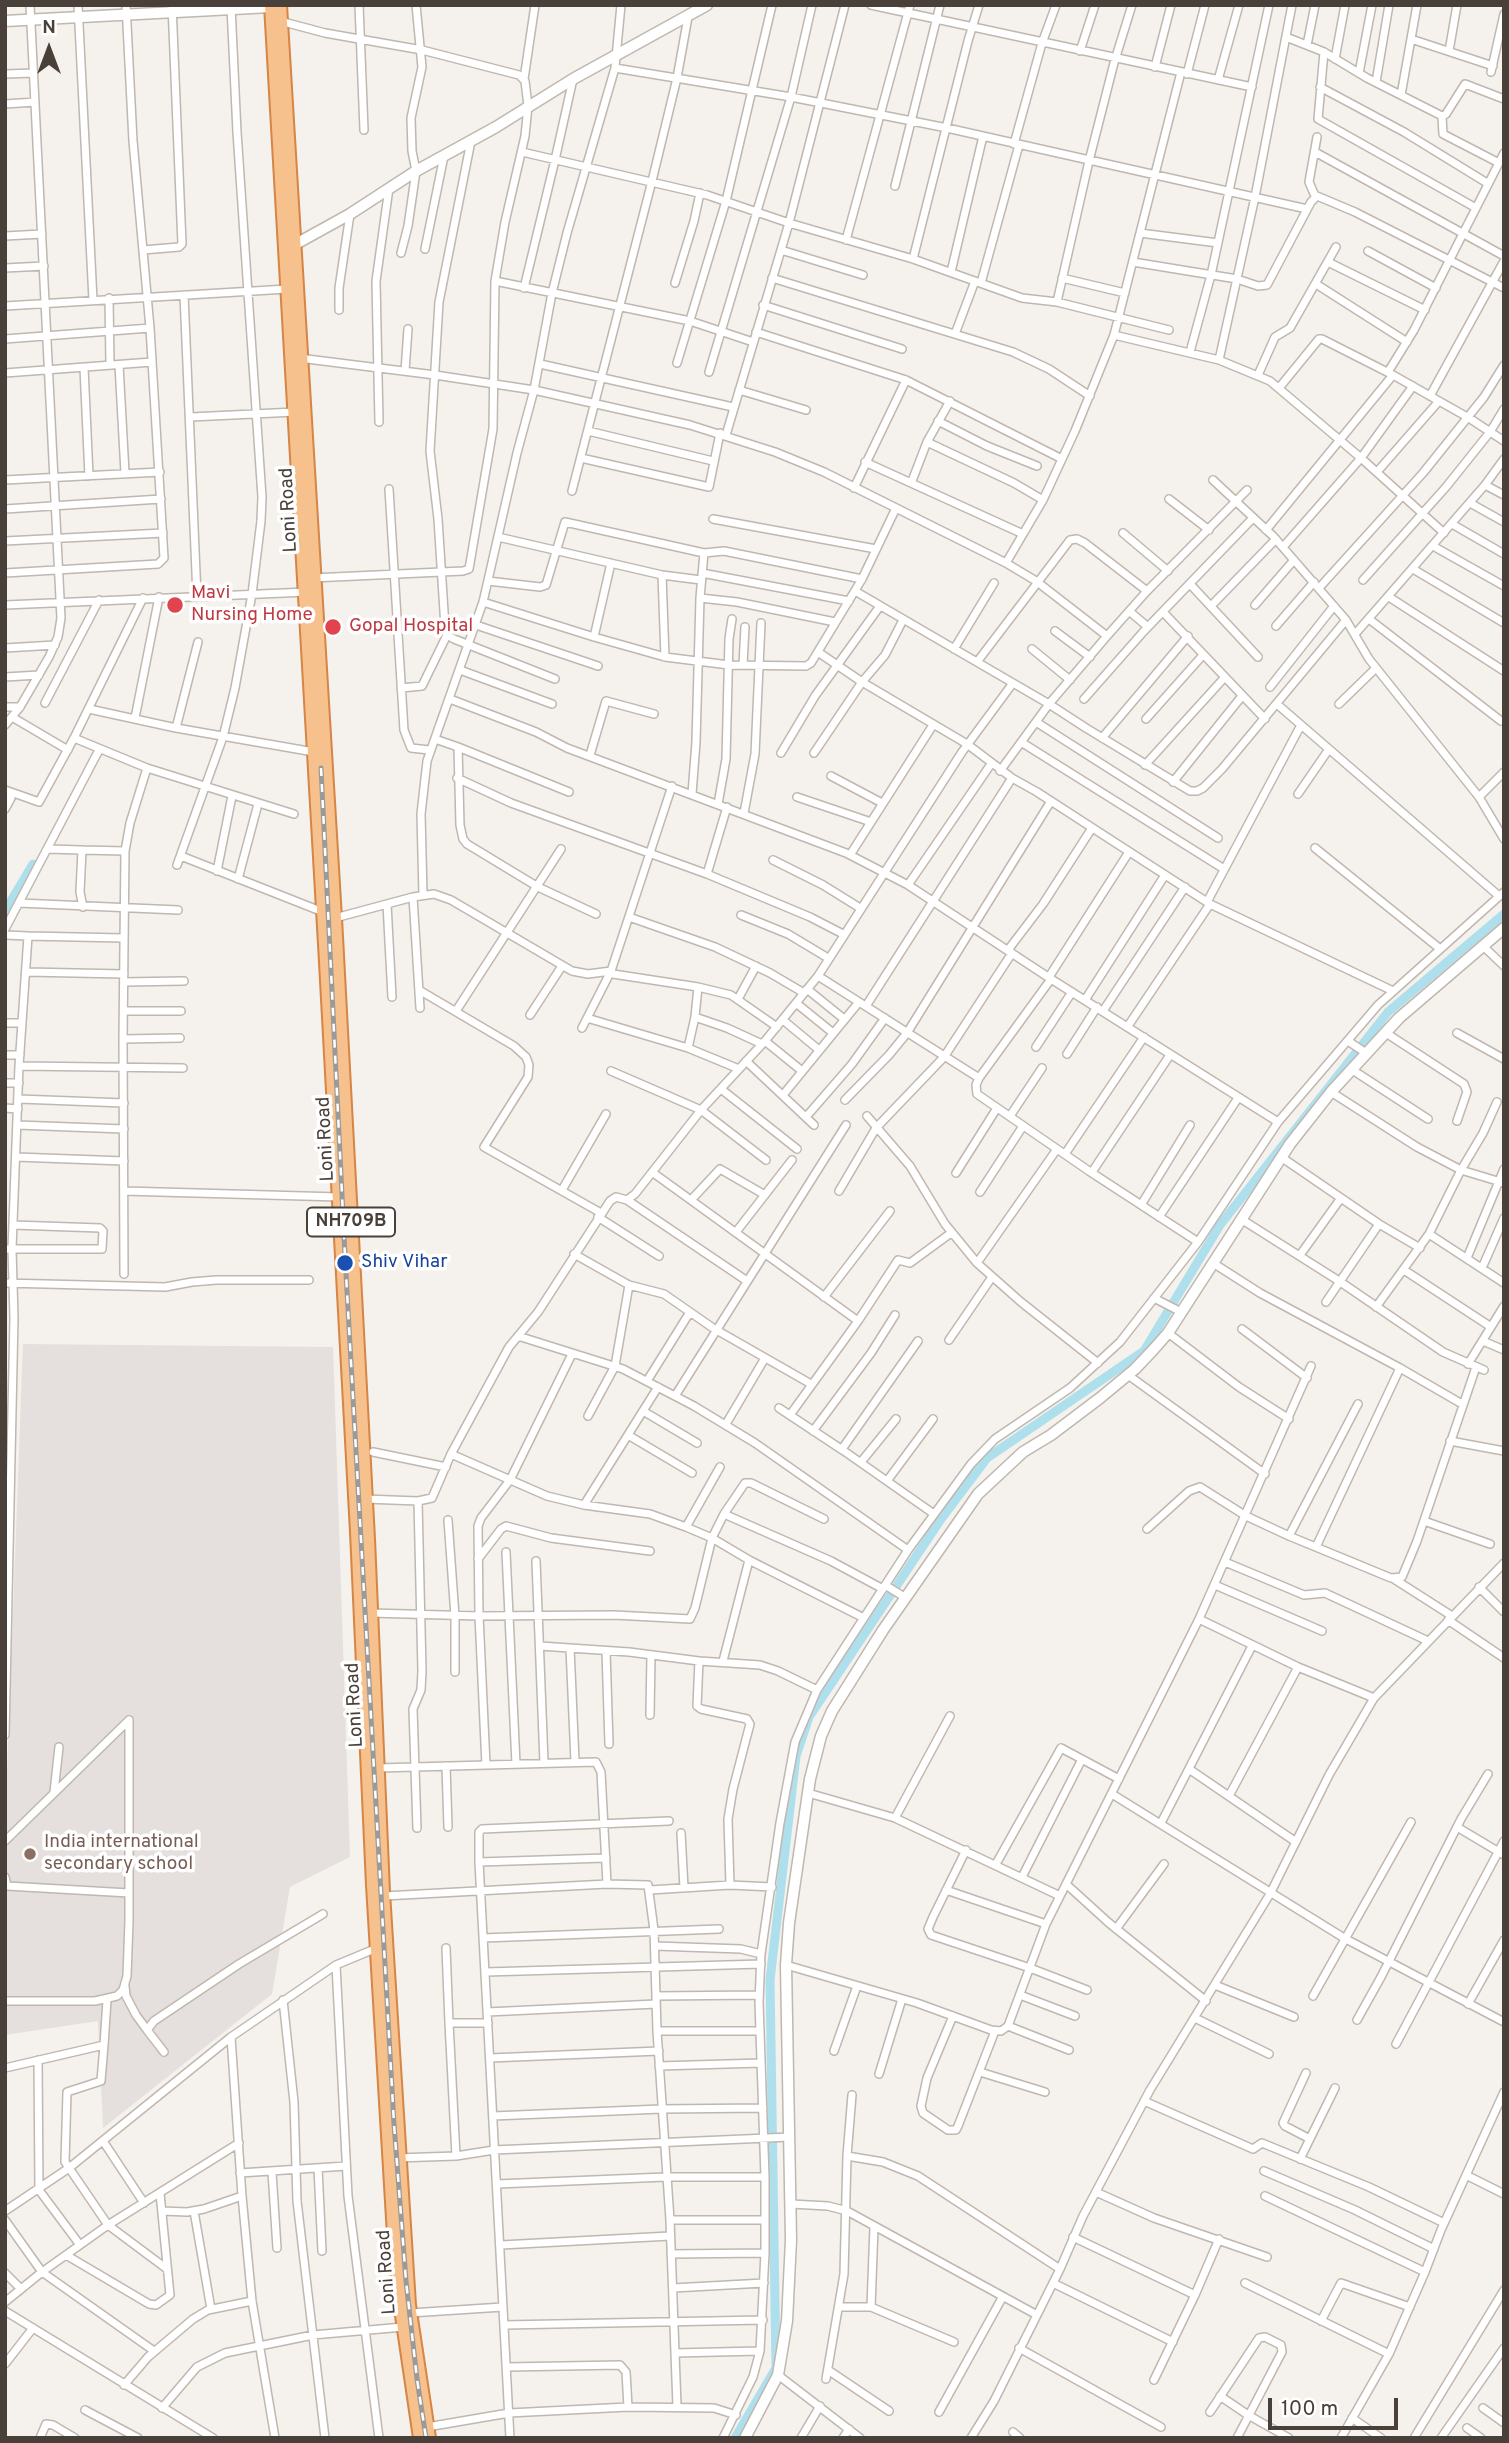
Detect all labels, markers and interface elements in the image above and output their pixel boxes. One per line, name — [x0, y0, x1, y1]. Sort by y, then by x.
north arrow — [14, 14, 84, 84]
text: N — [42, 16, 56, 40]
street label: Loni Road — [276, 467, 304, 553]
place label: Mavi Nursing Home — [191, 583, 313, 627]
marker: Mavi Nursing Home — [165, 595, 185, 615]
place label: Gopal Hospital — [349, 616, 473, 638]
marker: Gopal Hospital — [323, 617, 343, 637]
street label: Loni Road — [313, 1096, 341, 1182]
road number: NH709B — [307, 1208, 395, 1237]
place label: Shiv Vihar — [361, 1252, 448, 1274]
marker: Shiv Vihar — [335, 1253, 355, 1273]
street label: Loni Road — [342, 1662, 370, 1748]
place label: India international secondary school — [44, 1832, 199, 1876]
marker: India international secondary school — [22, 1846, 38, 1862]
street label: Loni Road — [374, 2229, 402, 2315]
scale bar — [1271, 2384, 1400, 2428]
text: 100 m — [1281, 2396, 1338, 2423]

